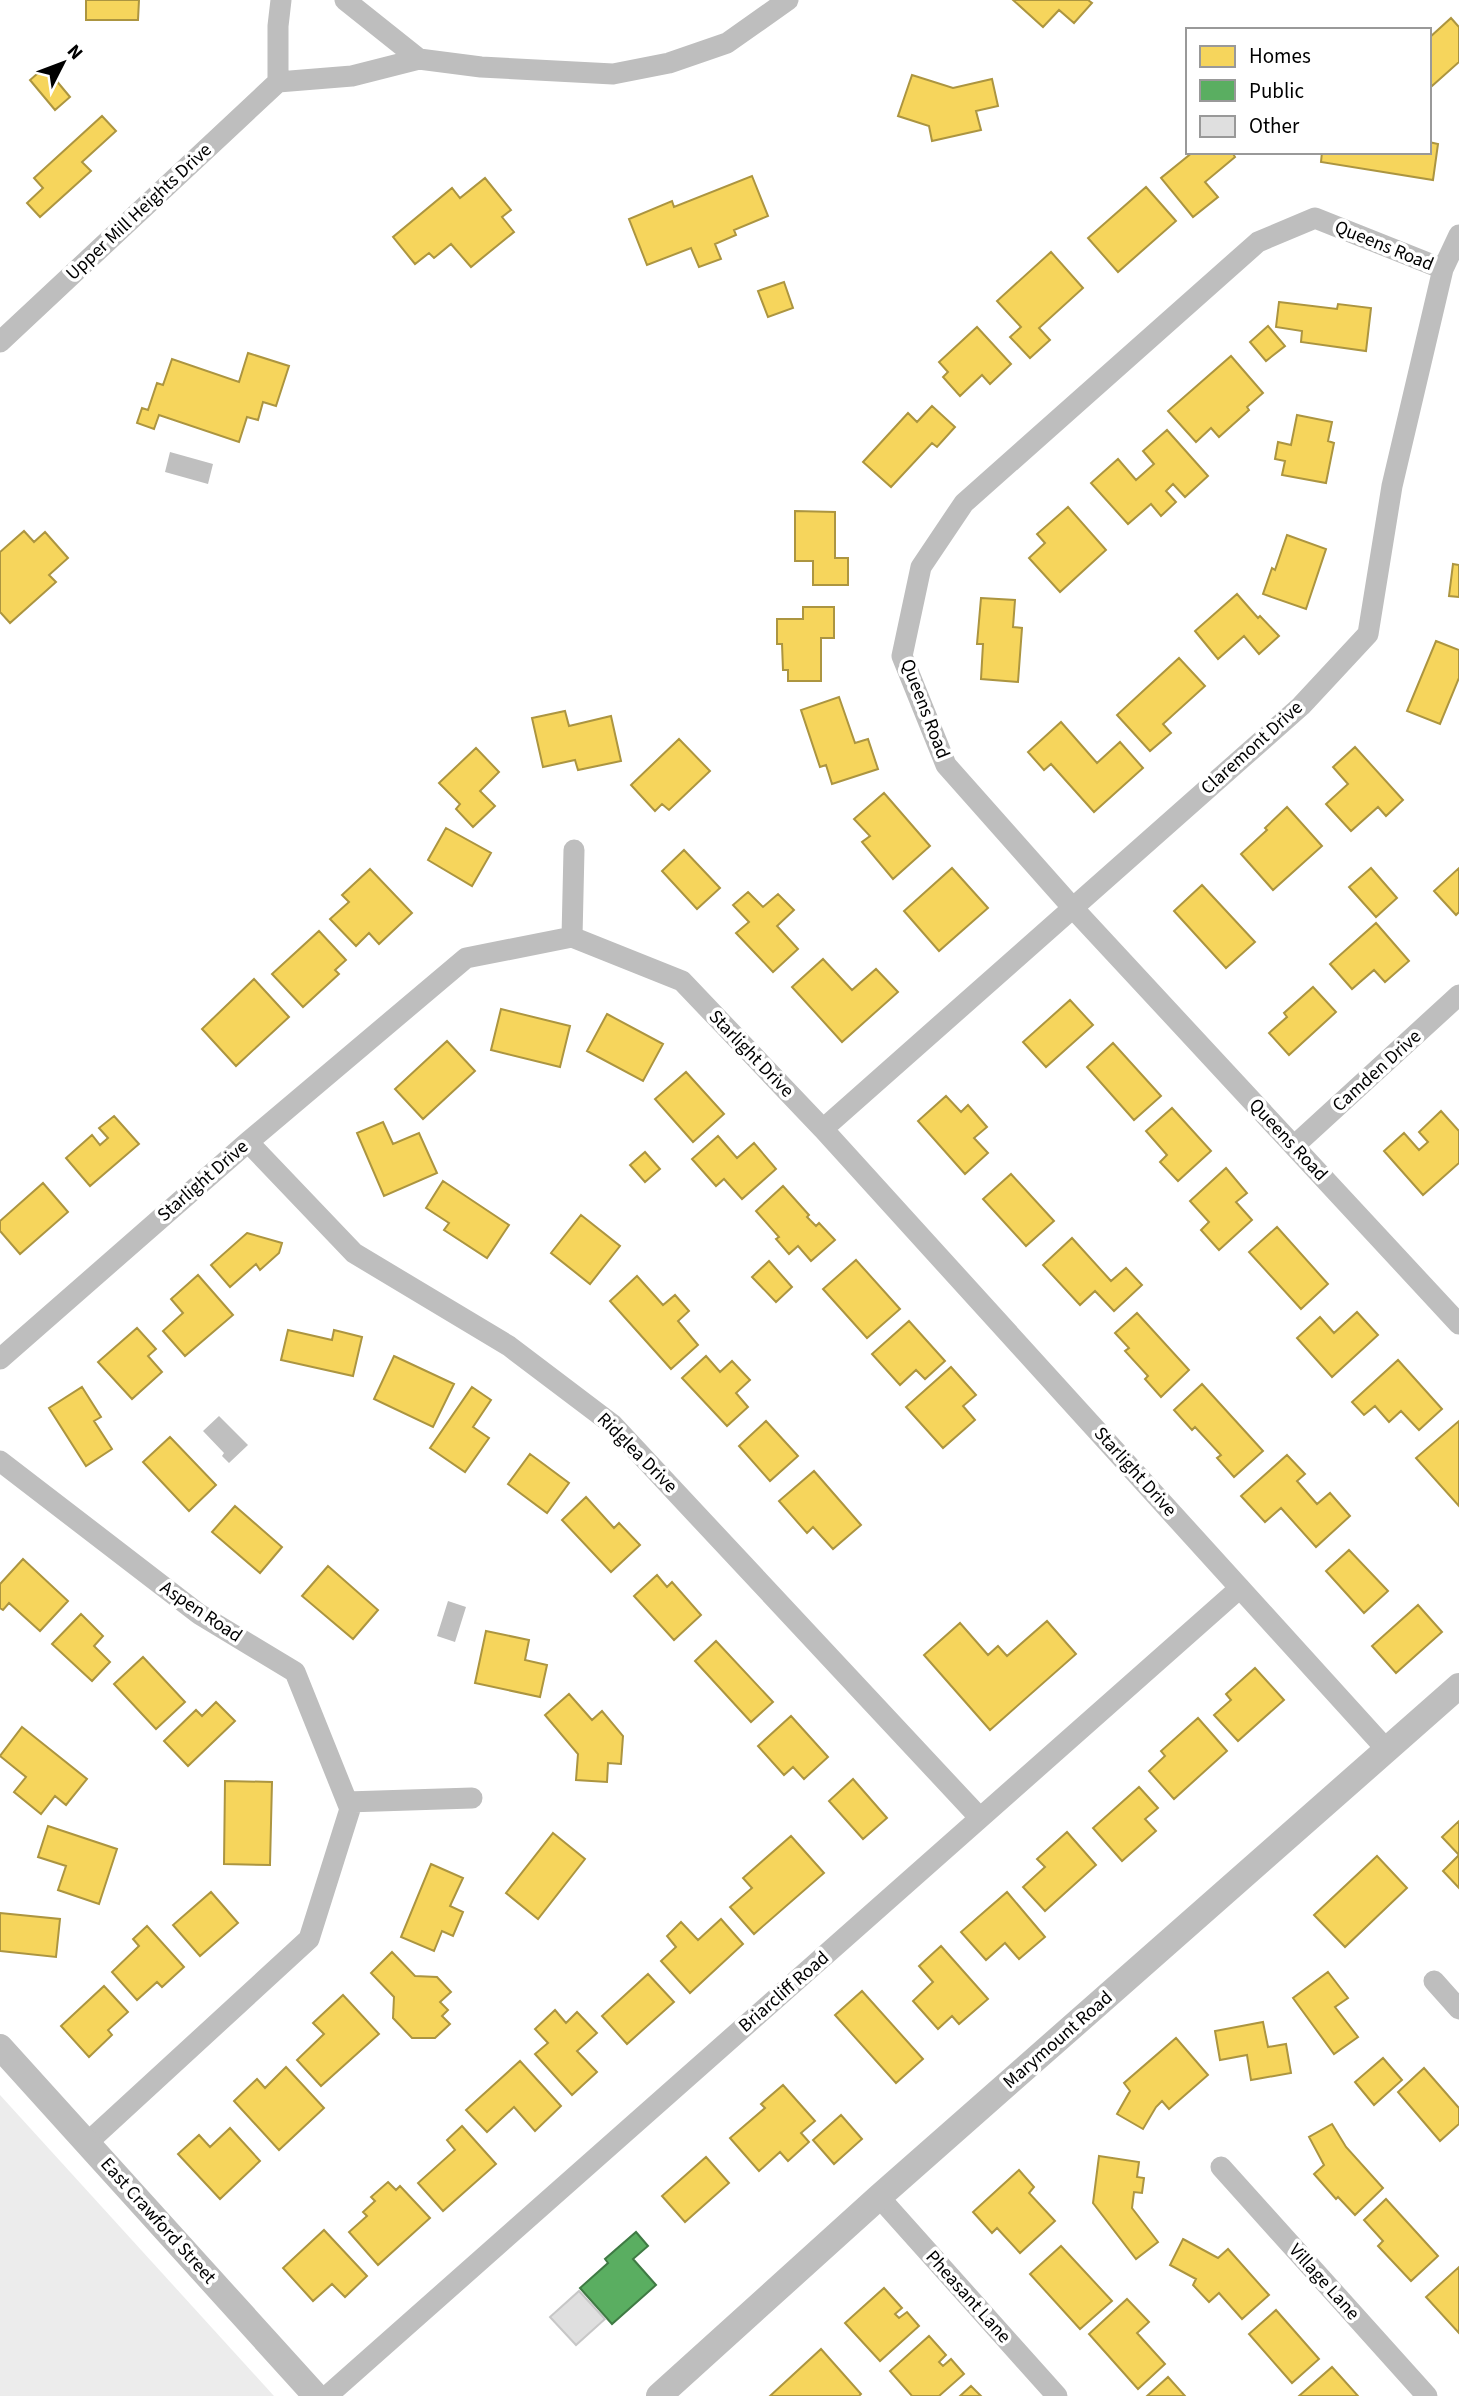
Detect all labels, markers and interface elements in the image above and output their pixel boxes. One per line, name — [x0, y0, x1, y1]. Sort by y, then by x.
north arrow — [28, 28, 98, 98]
legend — [1186, 28, 1431, 154]
text: N — [60, 39, 89, 66]
text: Homes — [1249, 41, 1311, 71]
text: Public — [1249, 76, 1304, 106]
text: Other — [1249, 111, 1300, 141]
street label: Upper Mill Heights Drive — [60, 137, 218, 287]
street label: Queens Road — [1330, 214, 1438, 278]
street label: Queens Road — [894, 655, 956, 763]
street label: Claremont Drive — [1195, 695, 1309, 801]
street label: Starlight Drive — [702, 1004, 800, 1104]
street label: Camden Drive — [1327, 1024, 1427, 1118]
street label: Queens Road — [1242, 1092, 1334, 1188]
street label: Starlight Drive — [152, 1134, 254, 1228]
street label: Ridglea Drive — [591, 1407, 683, 1499]
street label: Starlight Drive — [1087, 1421, 1183, 1523]
street label: Aspen Road — [155, 1575, 247, 1649]
street label: Briarcliff Road — [733, 1945, 835, 2039]
street label: Marymount Road — [997, 1985, 1119, 2095]
street label: East Crawford Street — [94, 2152, 222, 2291]
street label: Village Lane — [1282, 2238, 1366, 2326]
street label: Pheasant Lane — [919, 2245, 1017, 2349]

